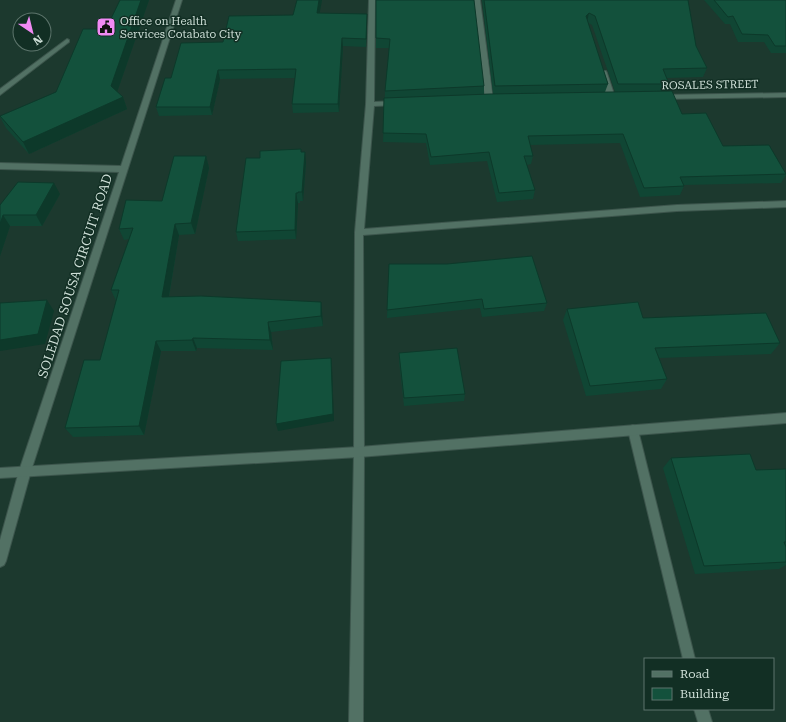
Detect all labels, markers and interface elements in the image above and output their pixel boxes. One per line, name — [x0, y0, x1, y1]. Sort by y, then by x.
north arrow — [12, 12, 52, 52]
place label: Office on Health Services Cotabato City — [120, 15, 242, 41]
public building icon: Office on Health Services Cotabato City — [95, 16, 117, 38]
text: N — [30, 32, 45, 48]
street label: ROSALES STREET — [661, 78, 759, 92]
street label: SOLEDAD SOUSA CIRCUIT ROAD — [35, 172, 115, 380]
legend — [644, 658, 774, 710]
text: Road — [680, 667, 710, 681]
text: Building — [680, 687, 729, 701]

